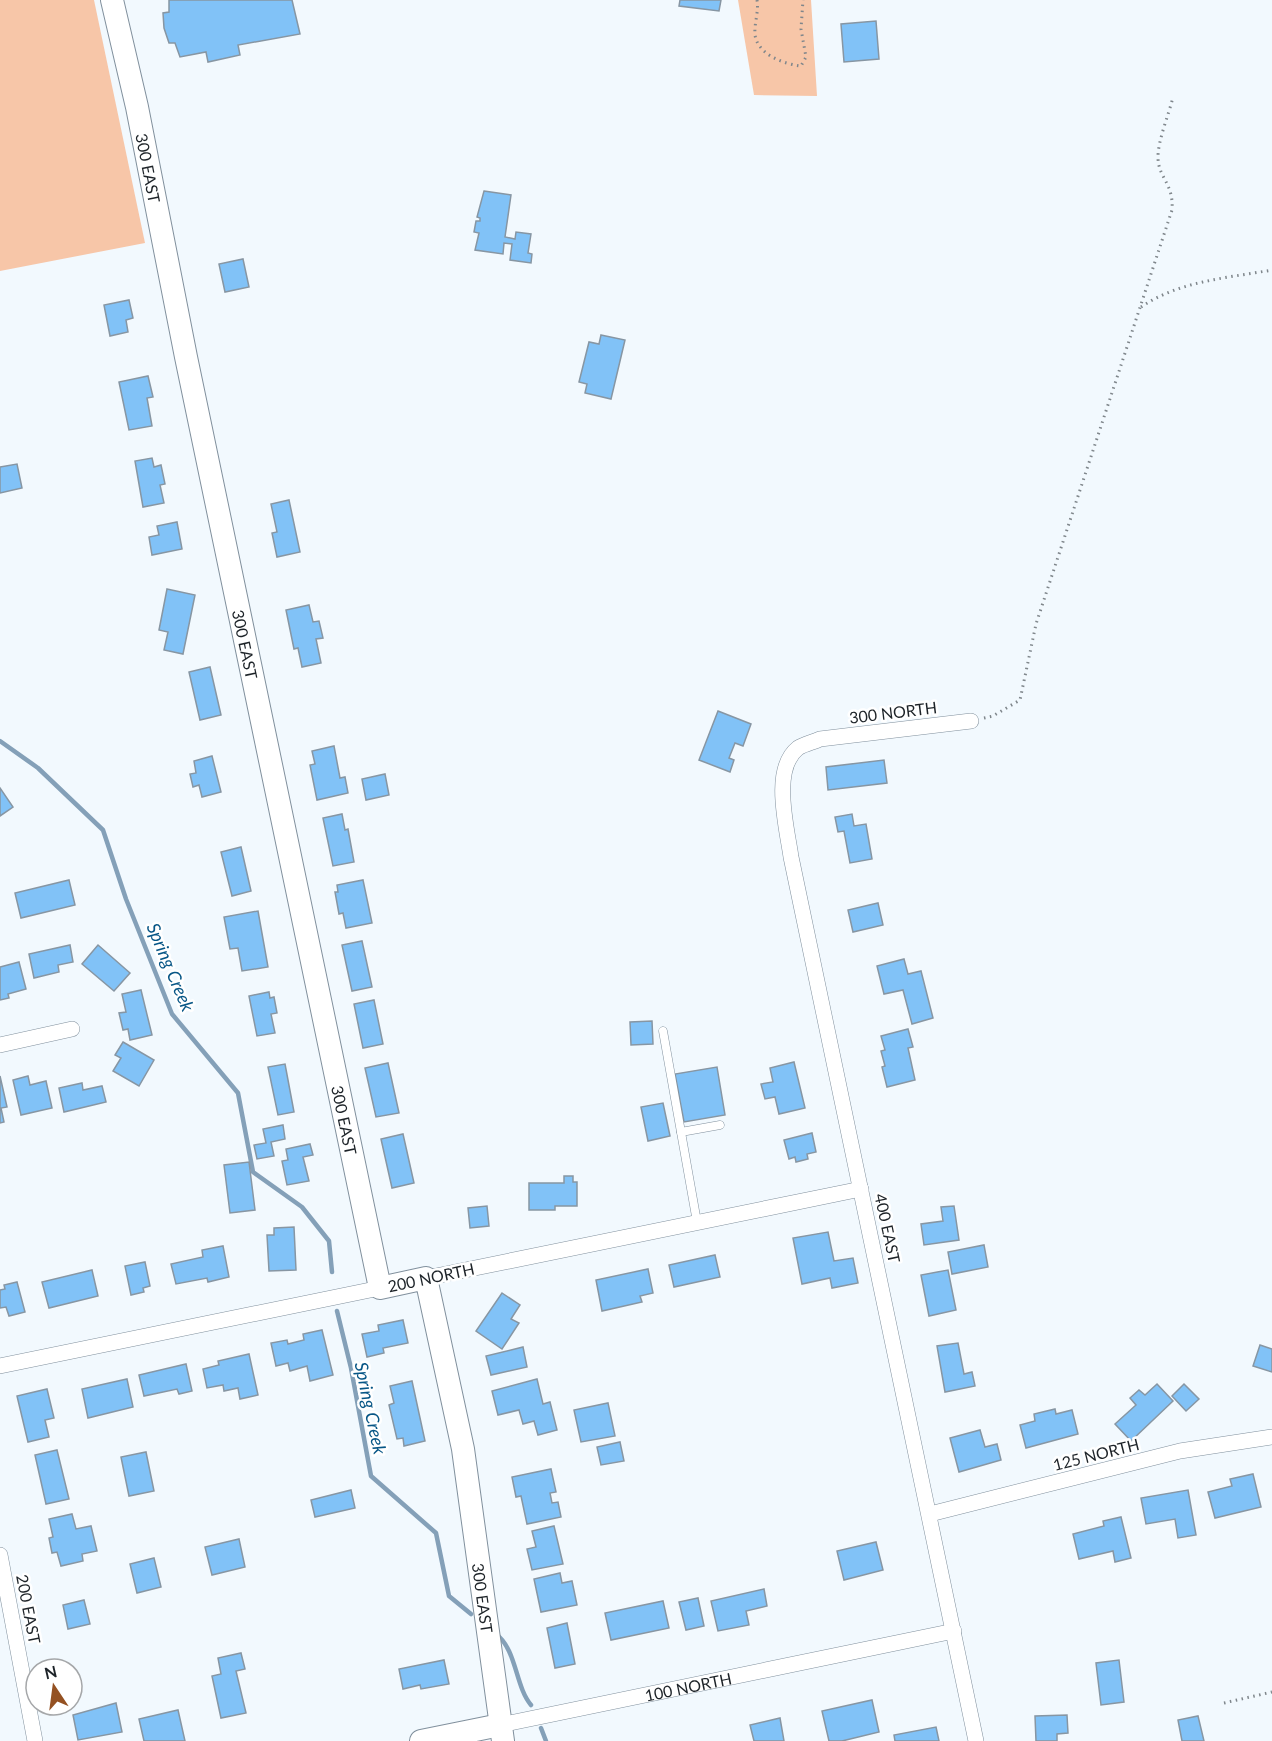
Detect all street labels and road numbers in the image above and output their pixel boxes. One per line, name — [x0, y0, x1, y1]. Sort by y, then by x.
street label: 300 EAST — [133, 132, 165, 205]
street label: 300 EAST — [229, 608, 262, 681]
street label: 300 NORTH — [848, 697, 938, 727]
street label: 300 EAST — [329, 1084, 362, 1157]
street label: 400 EAST — [871, 1192, 905, 1265]
street label: 200 NORTH — [386, 1259, 476, 1295]
street label: 125 NORTH — [1051, 1434, 1141, 1474]
street label: 300 EAST — [469, 1562, 498, 1635]
street label: 200 EAST — [13, 1573, 45, 1646]
street label: 100 NORTH — [643, 1668, 733, 1704]

